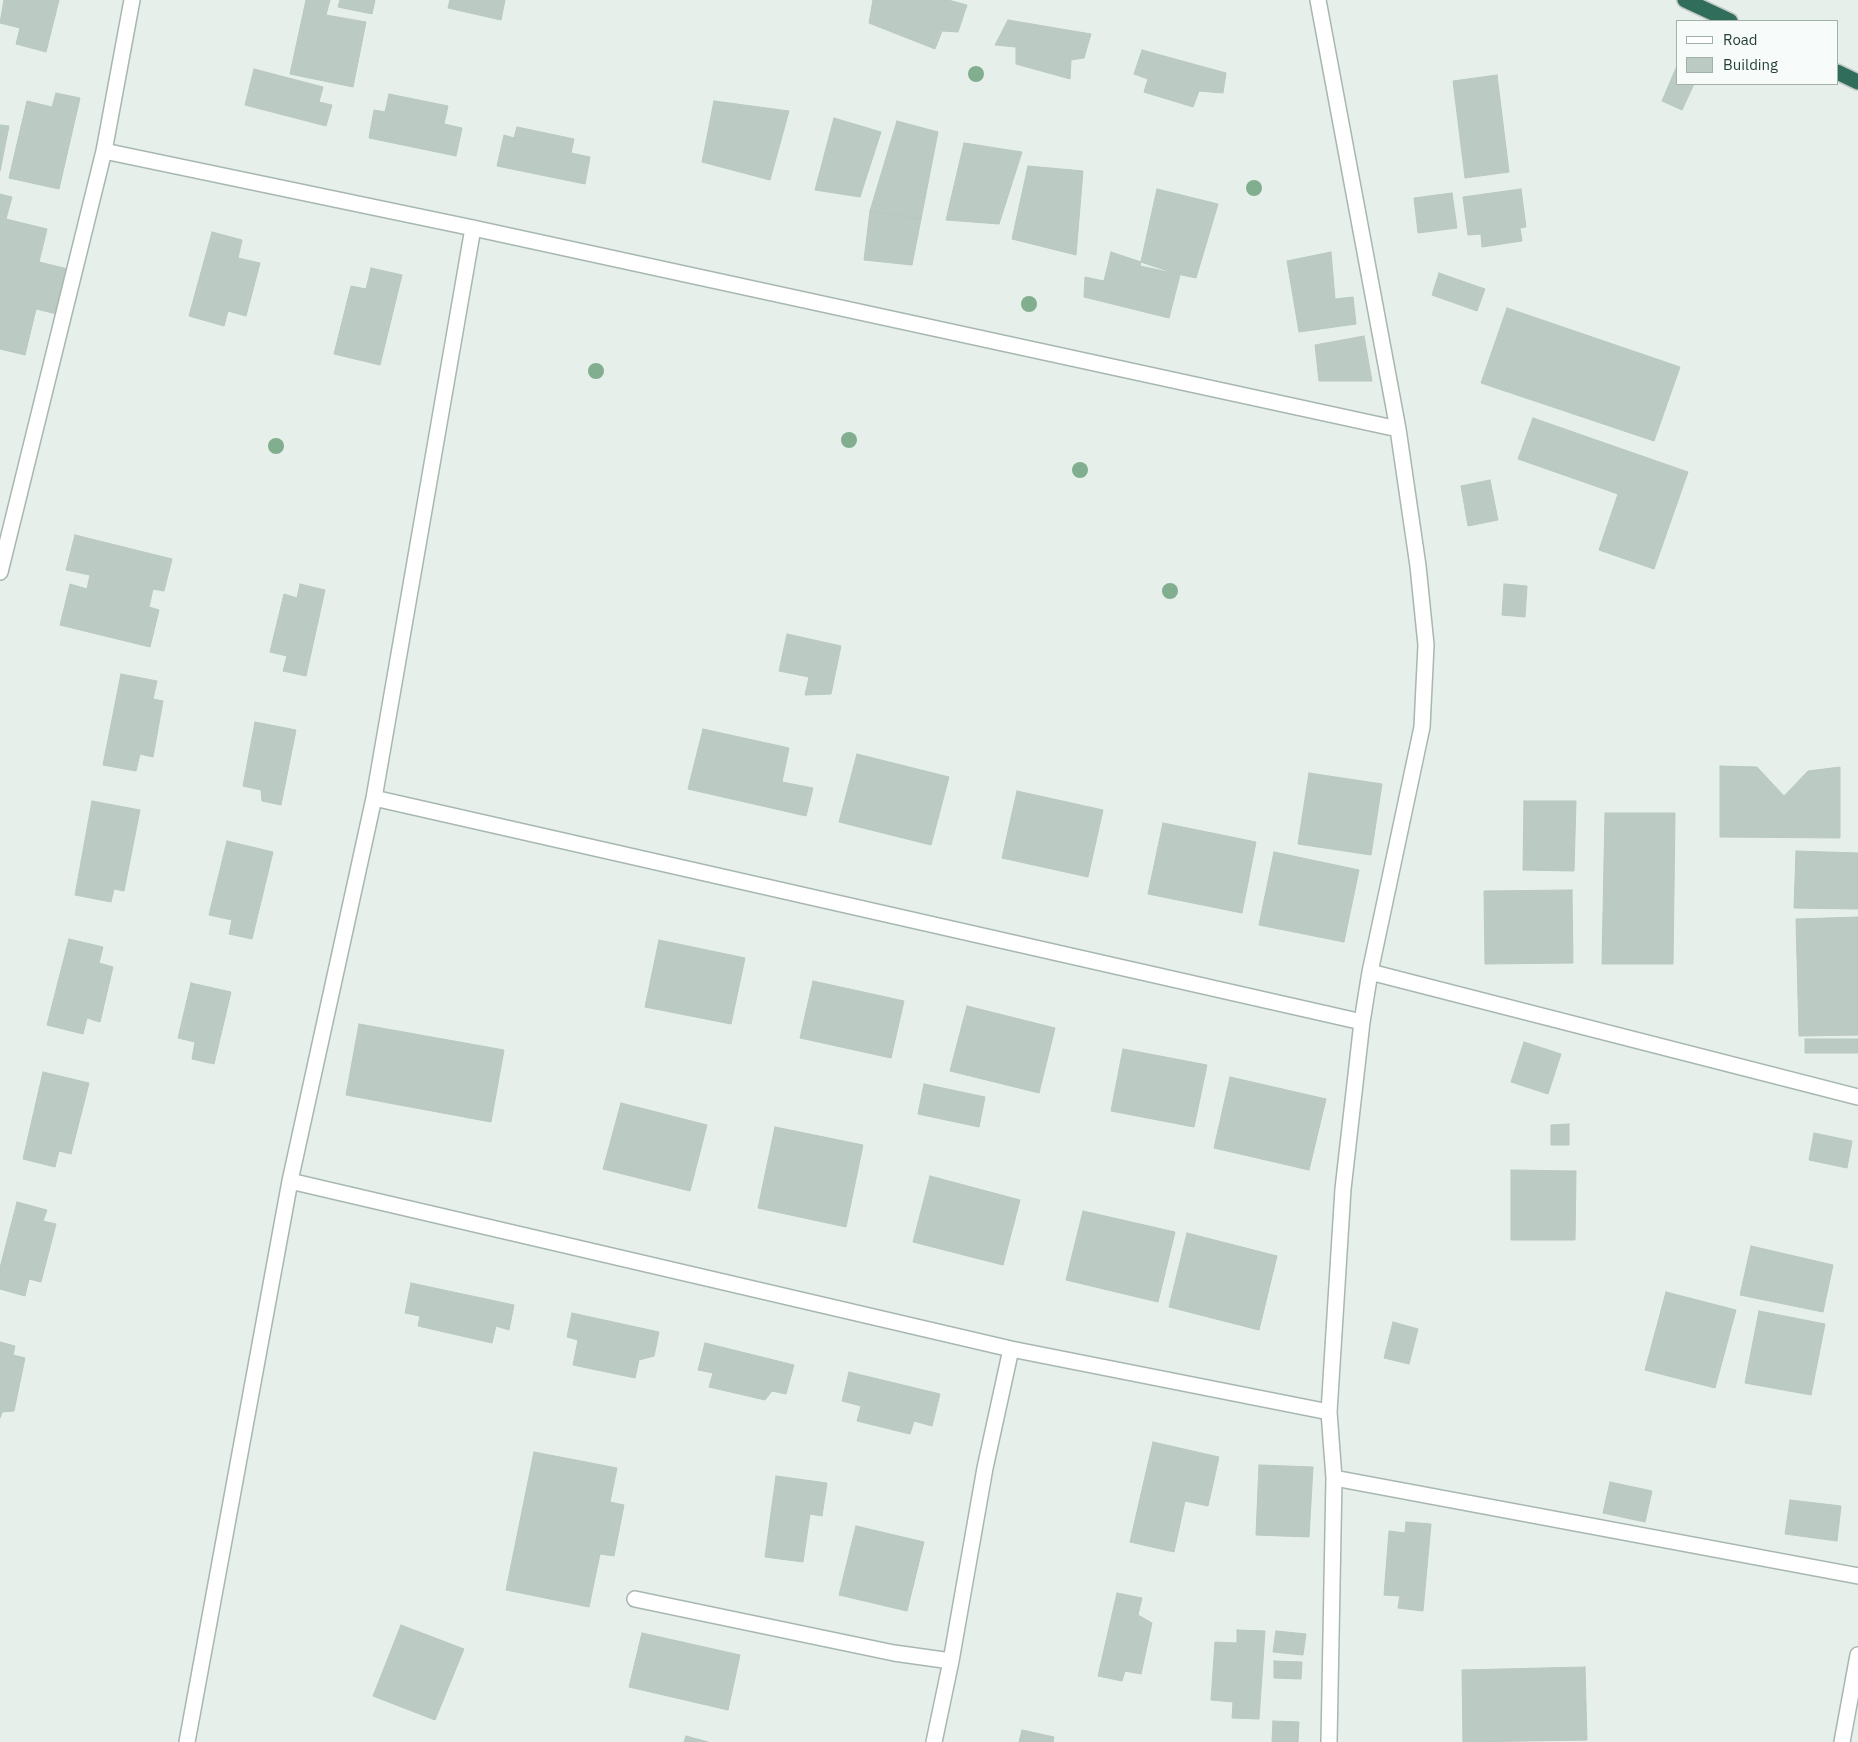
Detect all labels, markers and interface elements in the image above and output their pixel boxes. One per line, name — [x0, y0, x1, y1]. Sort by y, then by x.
legend — [1676, 20, 1838, 85]
text: Road — [1723, 30, 1758, 49]
text: Building — [1723, 55, 1778, 74]

